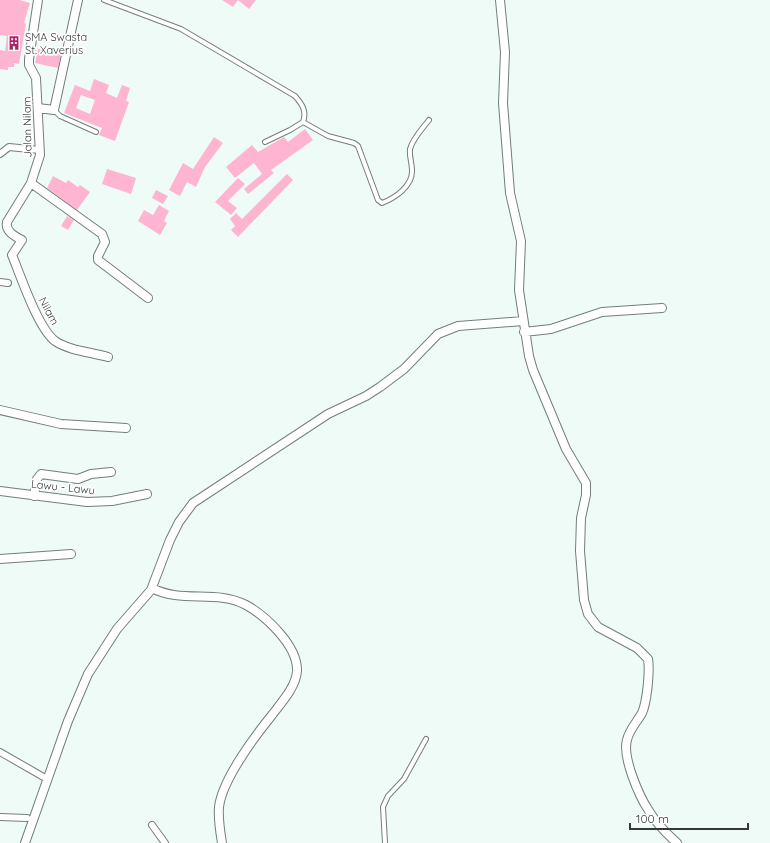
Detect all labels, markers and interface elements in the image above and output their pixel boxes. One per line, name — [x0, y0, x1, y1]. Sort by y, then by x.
place label: SMA Swasta St. Xaverius — [25, 30, 87, 57]
building icon: SMA Swasta St. Xaverius — [6, 35, 22, 51]
street label: Jalan Nilam — [19, 96, 35, 158]
street label: Nilam — [36, 295, 62, 327]
street label: Lawu - Lawu — [30, 477, 96, 497]
scale bar — [630, 805, 748, 831]
text: 100 m — [636, 811, 669, 826]

